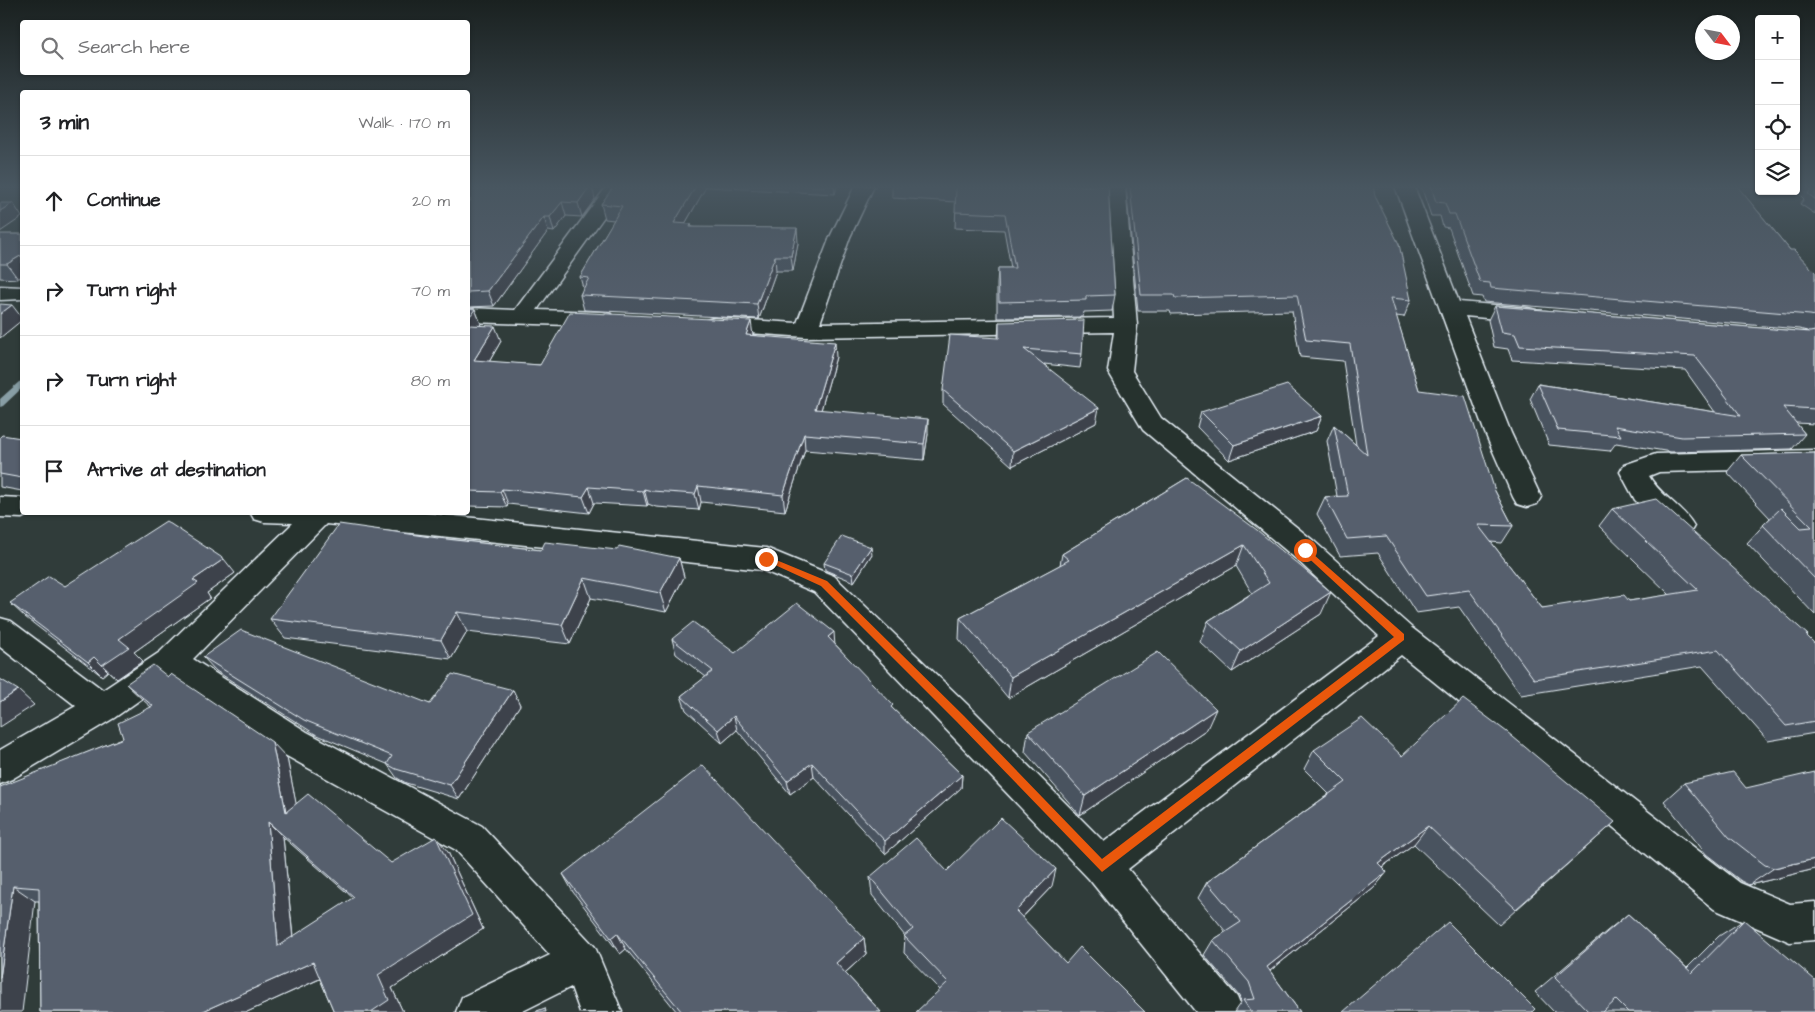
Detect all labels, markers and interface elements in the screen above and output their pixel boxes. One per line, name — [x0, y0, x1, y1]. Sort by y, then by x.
north arrow — [1695, 15, 1740, 60]
map controls — [1755, 15, 1800, 195]
button: + — [1755, 15, 1800, 60]
search box — [20, 20, 470, 75]
icon: search — [38, 34, 66, 62]
text: Search here — [78, 34, 190, 61]
button: − — [1755, 60, 1800, 105]
button: locate — [1755, 105, 1800, 150]
text: 3 min — [40, 108, 89, 137]
text: Walk · 170 m — [359, 112, 450, 134]
button: layers — [1755, 150, 1800, 195]
icon: ahead — [40, 187, 68, 215]
text: Continue — [87, 187, 161, 214]
text: 20 m — [412, 190, 450, 212]
icon: right — [40, 277, 68, 305]
text: Turn right — [87, 277, 176, 304]
text: 70 m — [411, 280, 450, 302]
icon: right — [40, 367, 68, 395]
text: Turn right — [87, 367, 176, 394]
text: 80 m — [411, 370, 450, 392]
icon: arrive — [40, 457, 68, 485]
text: Arrive at destination — [87, 457, 266, 484]
route start — [1294, 539, 1317, 562]
route end — [755, 548, 778, 571]

